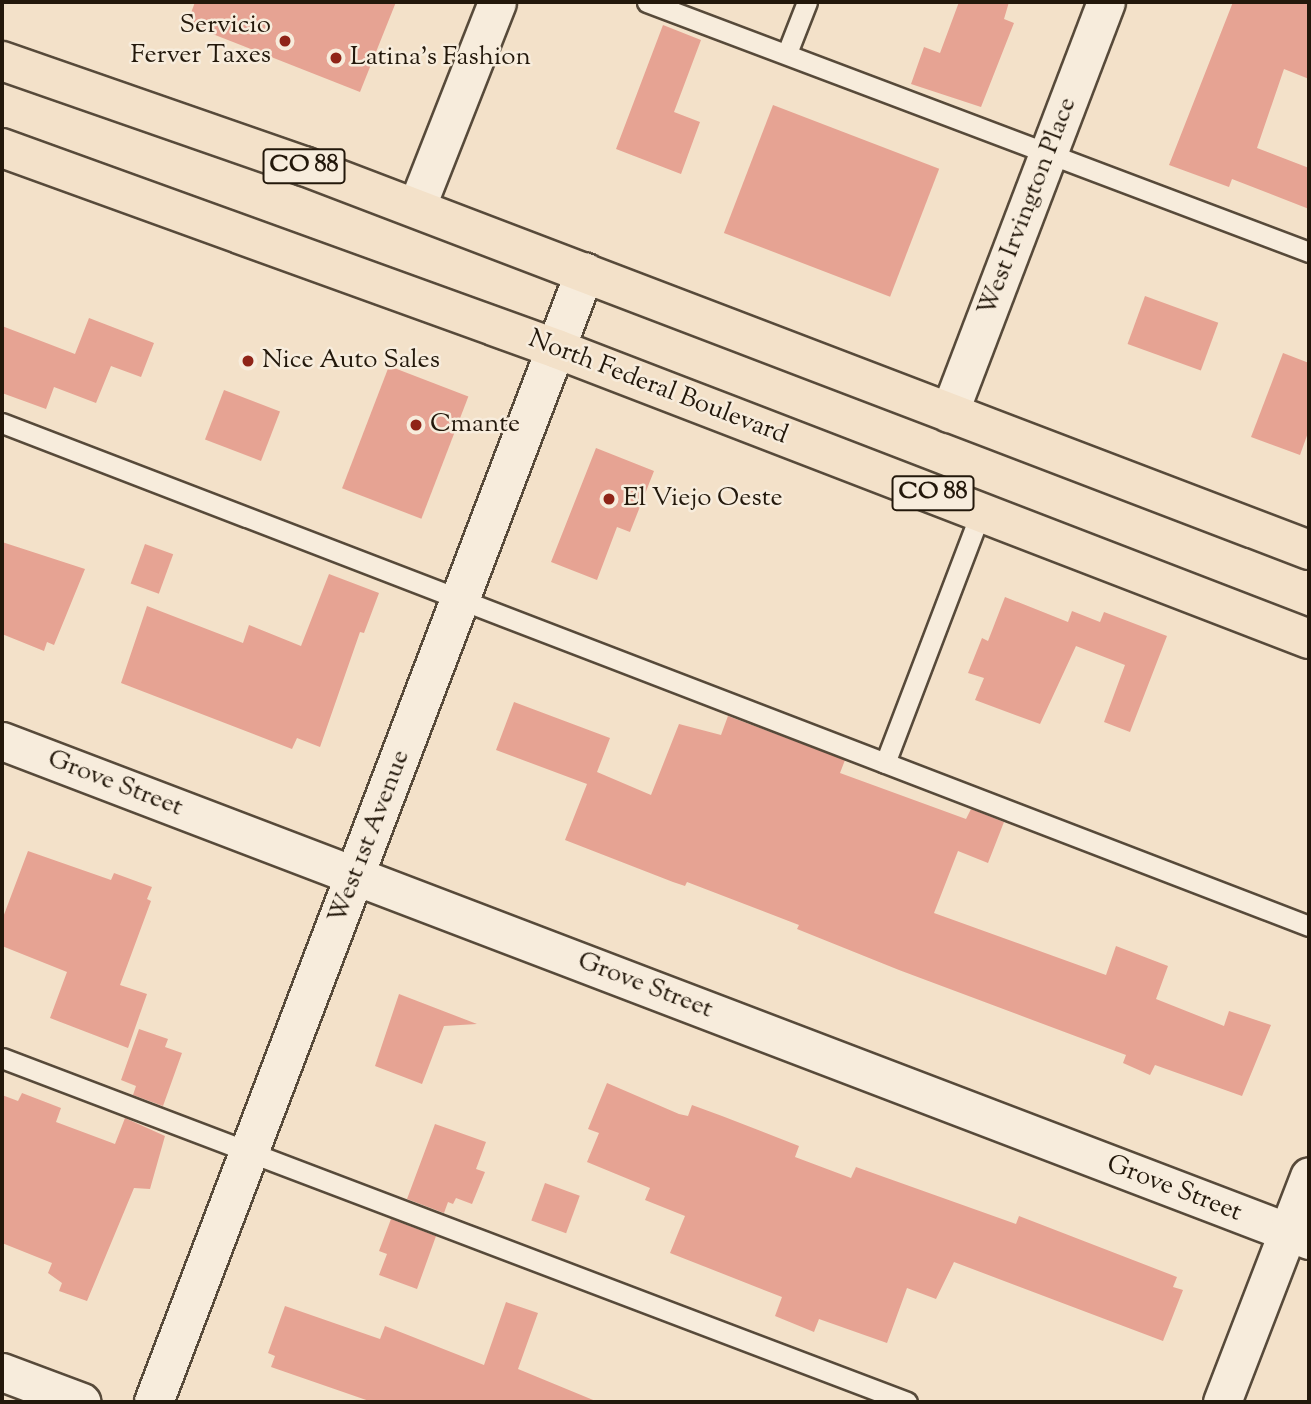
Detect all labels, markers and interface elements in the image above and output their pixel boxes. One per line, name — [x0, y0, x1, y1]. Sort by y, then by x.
place label: Servicio Ferver Taxes — [131, 10, 271, 72]
marker: Servicio Ferver Taxes — [277, 33, 293, 49]
place label: Latina's Fashion — [350, 42, 531, 74]
marker: Latina's Fashion — [328, 50, 344, 66]
street label: West Irvington Place — [972, 93, 1084, 321]
road number: CO 88 — [262, 146, 346, 186]
street label: North Federal Boulevard — [524, 324, 792, 452]
place label: Nice Auto Sales — [262, 345, 440, 377]
marker: Nice Auto Sales — [240, 353, 256, 369]
place label: Cmante — [430, 409, 520, 441]
marker: Cmante — [408, 417, 424, 433]
road number: CO 88 — [891, 472, 975, 514]
place label: El Viejo Oeste — [623, 483, 783, 515]
marker: El Viejo Oeste — [601, 491, 617, 507]
street label: Grove Street — [43, 744, 187, 824]
street label: West 1st Avenue — [323, 746, 417, 928]
street label: Grove Street — [573, 946, 717, 1026]
street label: Grove Street — [1102, 1149, 1246, 1229]

